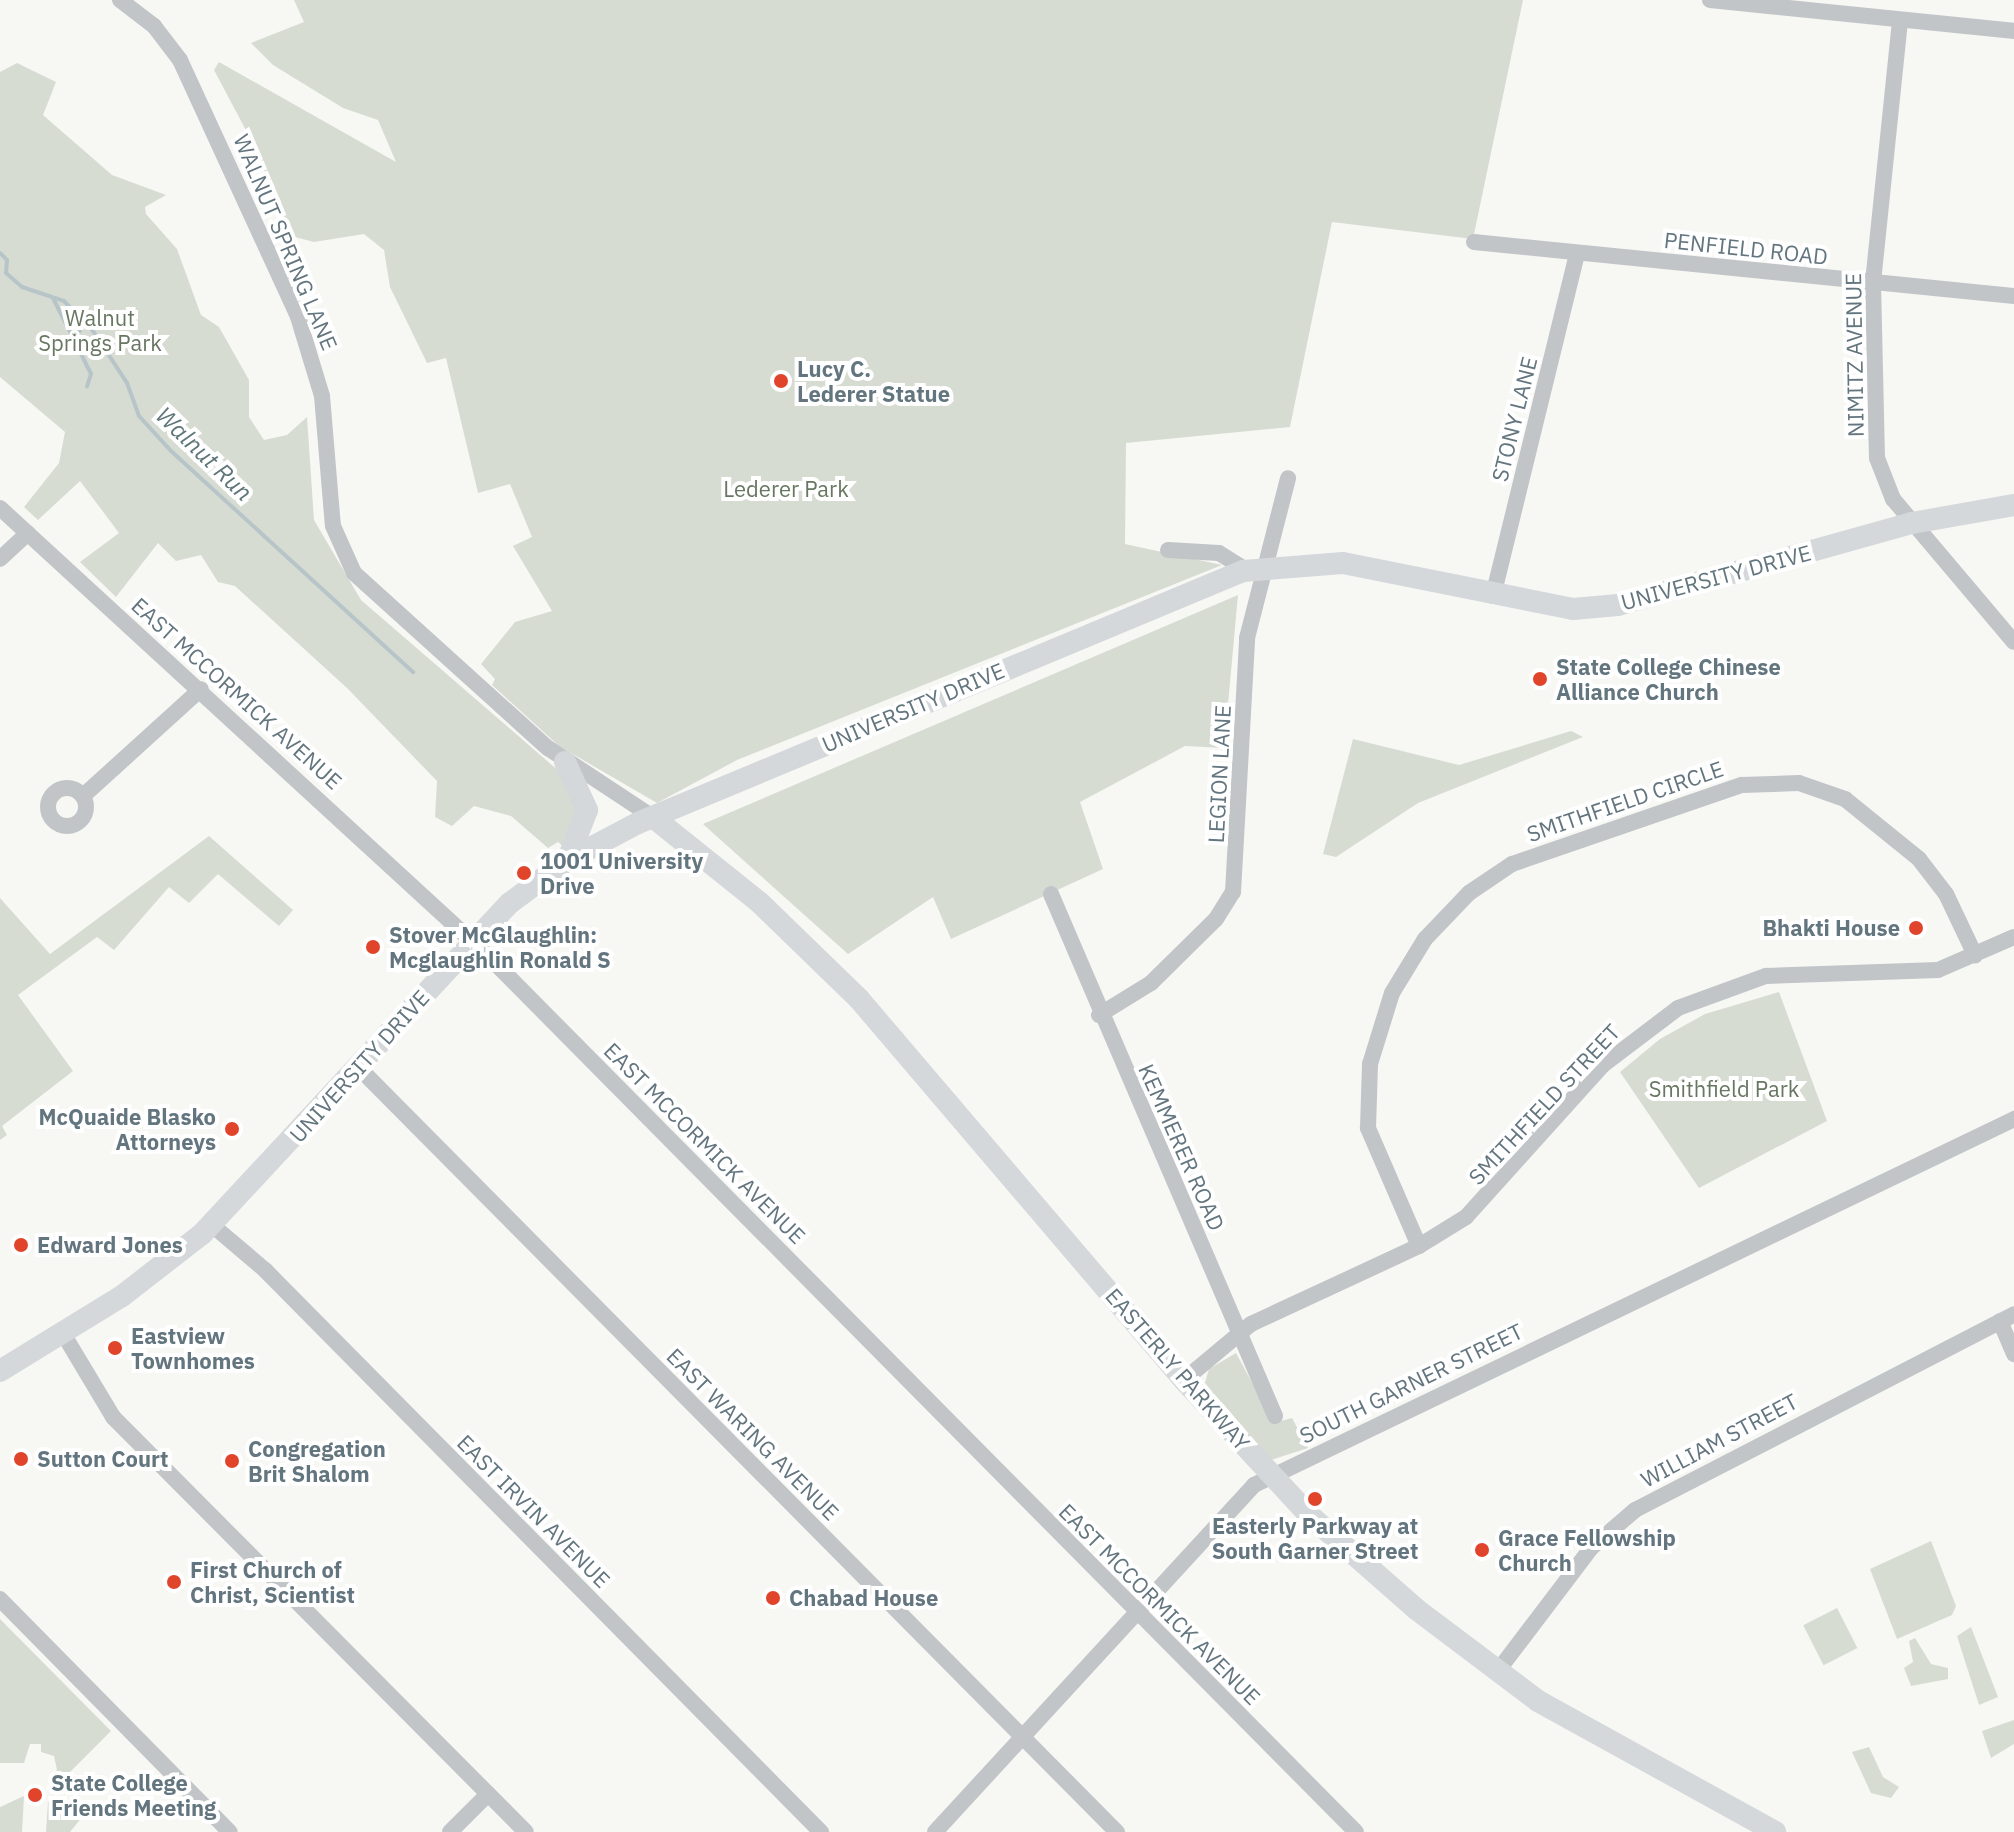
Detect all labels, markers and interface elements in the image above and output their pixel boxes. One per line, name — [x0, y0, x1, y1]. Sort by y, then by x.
street label: WALNUT SPRING LANE — [229, 130, 343, 354]
street label: PENFIELD ROAD — [1663, 226, 1829, 270]
street label: NIMITZ AVENUE — [1839, 273, 1869, 437]
park label: Walnut Springs Park — [38, 304, 162, 356]
street label: STONY LANE — [1486, 354, 1542, 484]
place label: Lucy C. Lederer Statue — [797, 355, 950, 406]
marker: Lucy C. Lederer Statue — [772, 372, 790, 390]
water label: Walnut Run — [150, 401, 258, 507]
park label: Lederer Park — [723, 476, 849, 502]
street label: UNIVERSITY DRIVE — [1618, 539, 1814, 615]
street label: EAST MCCORMICK AVENUE — [126, 592, 348, 794]
place label: State College Chinese Alliance Church — [1556, 653, 1781, 704]
street label: UNIVERSITY DRIVE — [818, 657, 1008, 757]
marker: State College Chinese Alliance Church — [1531, 670, 1549, 688]
street label: LEGION LANE — [1202, 704, 1236, 844]
street label: SMITHFIELD CIRCLE — [1523, 755, 1727, 847]
place label: 1001 University Drive — [540, 847, 703, 898]
marker: 1001 University Drive — [515, 864, 533, 882]
place label: Bhakti House — [1762, 915, 1900, 941]
marker: Bhakti House — [1907, 919, 1925, 937]
place label: Stover McGlaughlin: Mcglaughlin Ronald S — [389, 921, 611, 972]
marker: Stover McGlaughlin: Mcglaughlin Ronald S — [364, 938, 382, 956]
street label: UNIVERSITY DRIVE — [284, 984, 434, 1148]
street label: SMITHFIELD STREET — [1463, 1018, 1625, 1190]
street label: EAST MCCORMICK AVENUE — [599, 1037, 811, 1249]
street label: KEMMERER ROAD — [1133, 1060, 1231, 1234]
park label: Smithfield Park — [1649, 1076, 1799, 1102]
place label: McQuaide Blasko Attorneys — [39, 1103, 216, 1154]
marker: McQuaide Blasko Attorneys — [223, 1120, 241, 1138]
place label: Edward Jones — [37, 1232, 183, 1258]
marker: Edward Jones — [12, 1236, 30, 1254]
street label: EASTERLY PARKWAY — [1100, 1283, 1256, 1455]
street label: SOUTH GARNER STREET — [1295, 1317, 1527, 1449]
place label: Eastview Townhomes — [131, 1322, 255, 1374]
marker: Eastview Townhomes — [106, 1339, 124, 1357]
street label: EAST WARING AVENUE — [661, 1342, 845, 1526]
street label: WILLIAM STREET — [1636, 1388, 1802, 1492]
street label: EAST IRVIN AVENUE — [452, 1429, 616, 1593]
place label: Congregation Brit Shalom — [248, 1435, 386, 1486]
place label: Sutton Court — [37, 1446, 168, 1472]
marker: Sutton Court — [12, 1450, 30, 1468]
marker: Congregation Brit Shalom — [223, 1452, 241, 1470]
marker: Easterly Parkway at South Garner Street — [1306, 1490, 1324, 1508]
street label: EAST MCCORMICK AVENUE — [1054, 1498, 1266, 1710]
place label: Easterly Parkway at South Garner Street — [1212, 1512, 1418, 1564]
place label: Grace Fellowship Church — [1498, 1524, 1676, 1576]
marker: Grace Fellowship Church — [1473, 1541, 1491, 1559]
place label: First Church of Christ, Scientist — [190, 1556, 355, 1608]
marker: First Church of Christ, Scientist — [165, 1573, 183, 1591]
place label: Chabad House — [789, 1585, 938, 1611]
marker: Chabad House — [764, 1589, 782, 1607]
place label: State College Friends Meeting — [51, 1769, 216, 1820]
marker: State College Friends Meeting — [26, 1786, 44, 1804]

